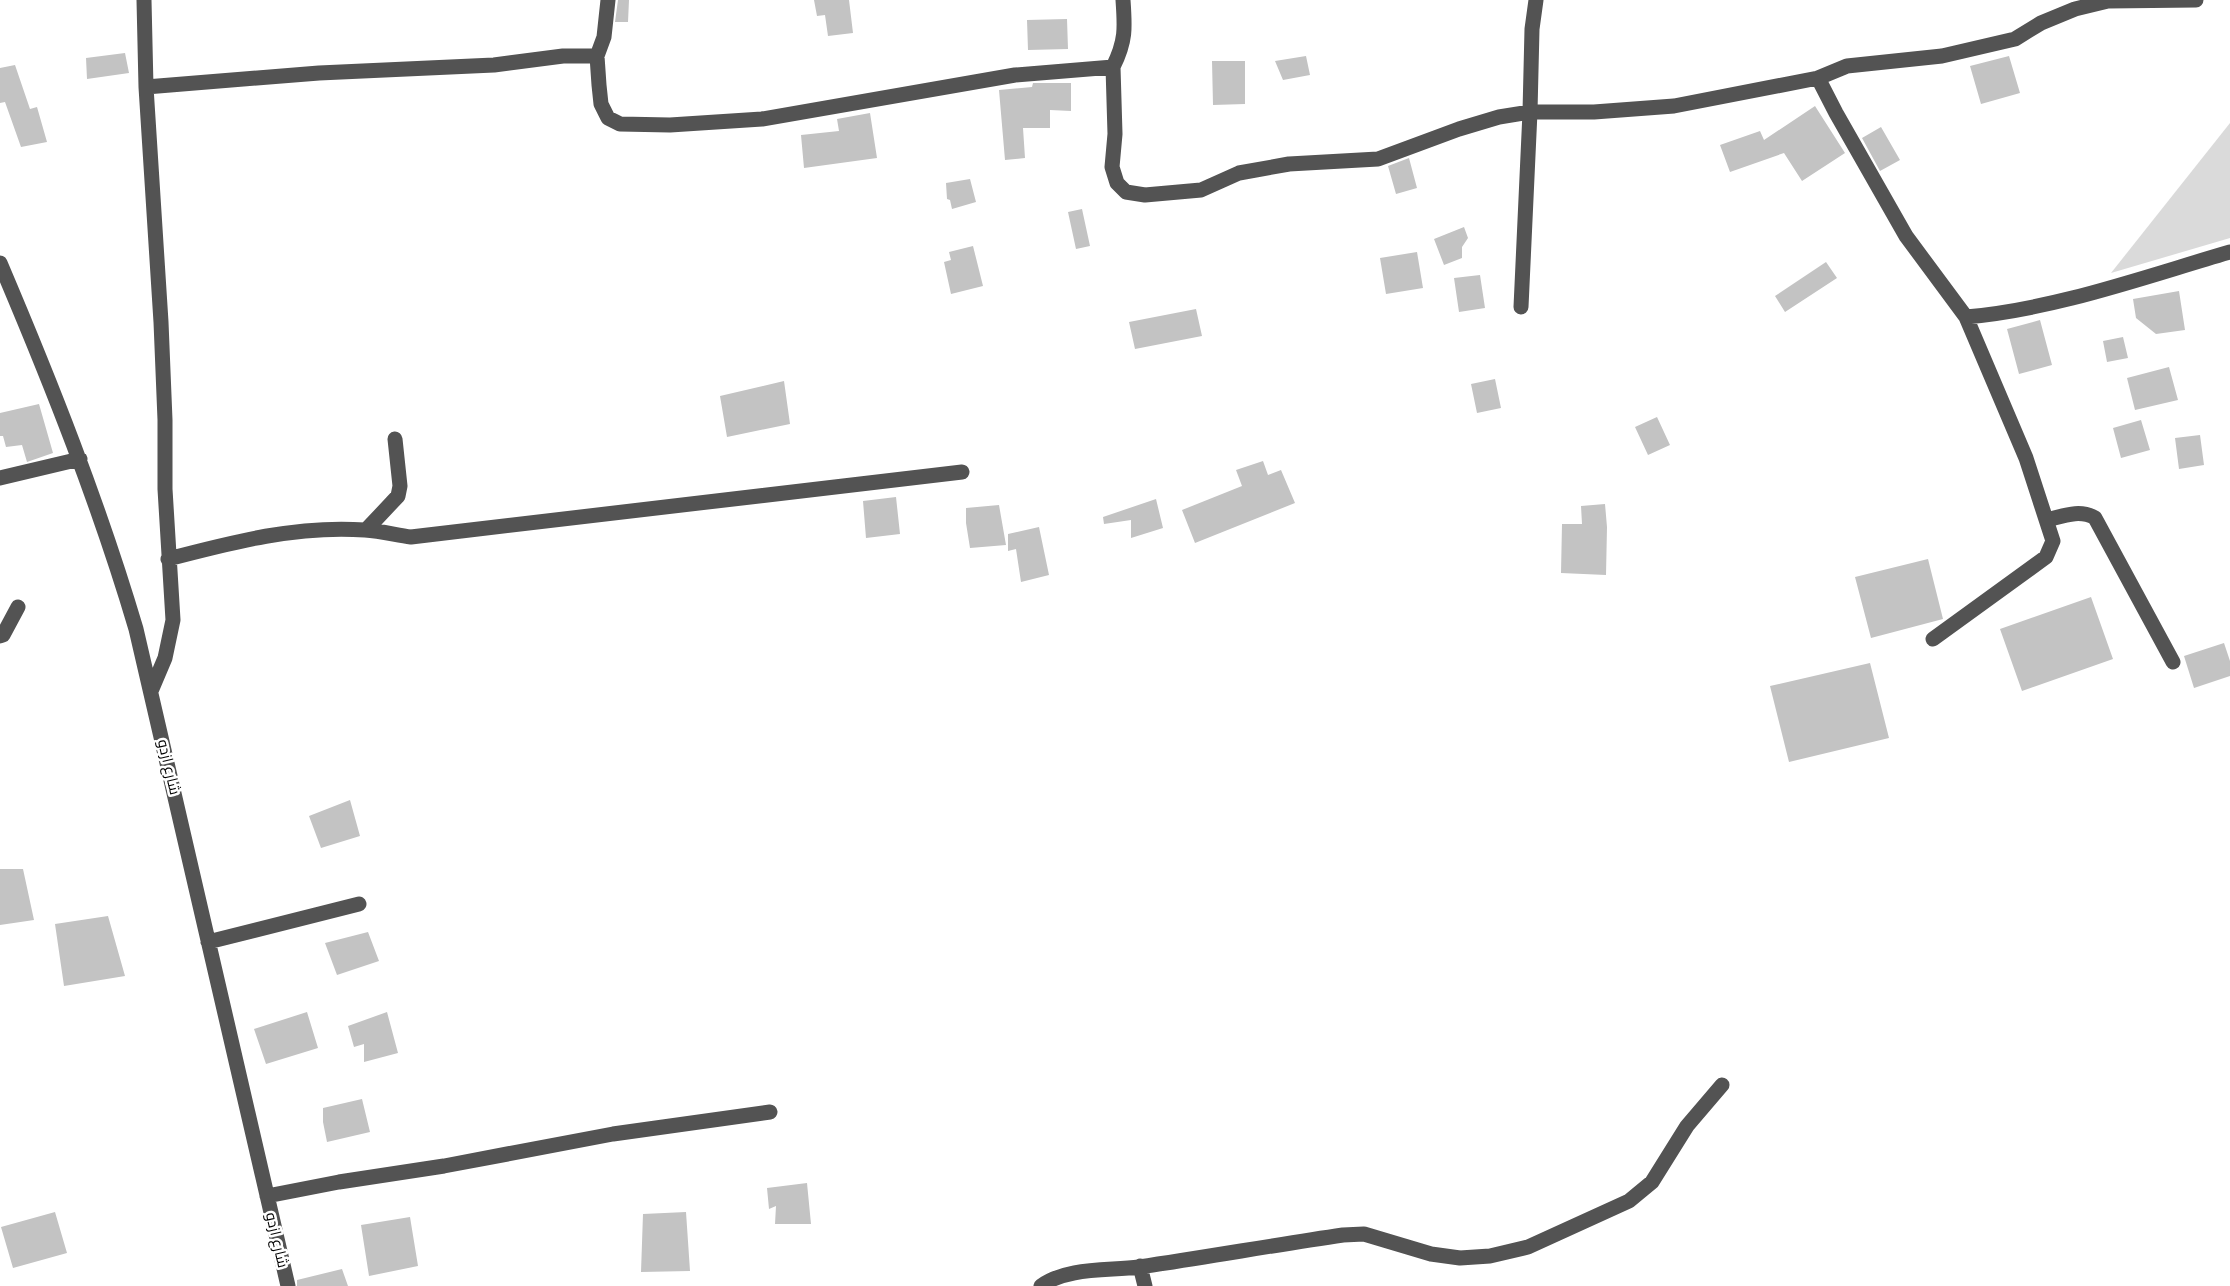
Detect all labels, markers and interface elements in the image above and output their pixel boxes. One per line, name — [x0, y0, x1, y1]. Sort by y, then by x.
street label: شارع ازدو — [152, 737, 184, 797]
street label: شارع ازدو — [260, 1210, 292, 1270]

